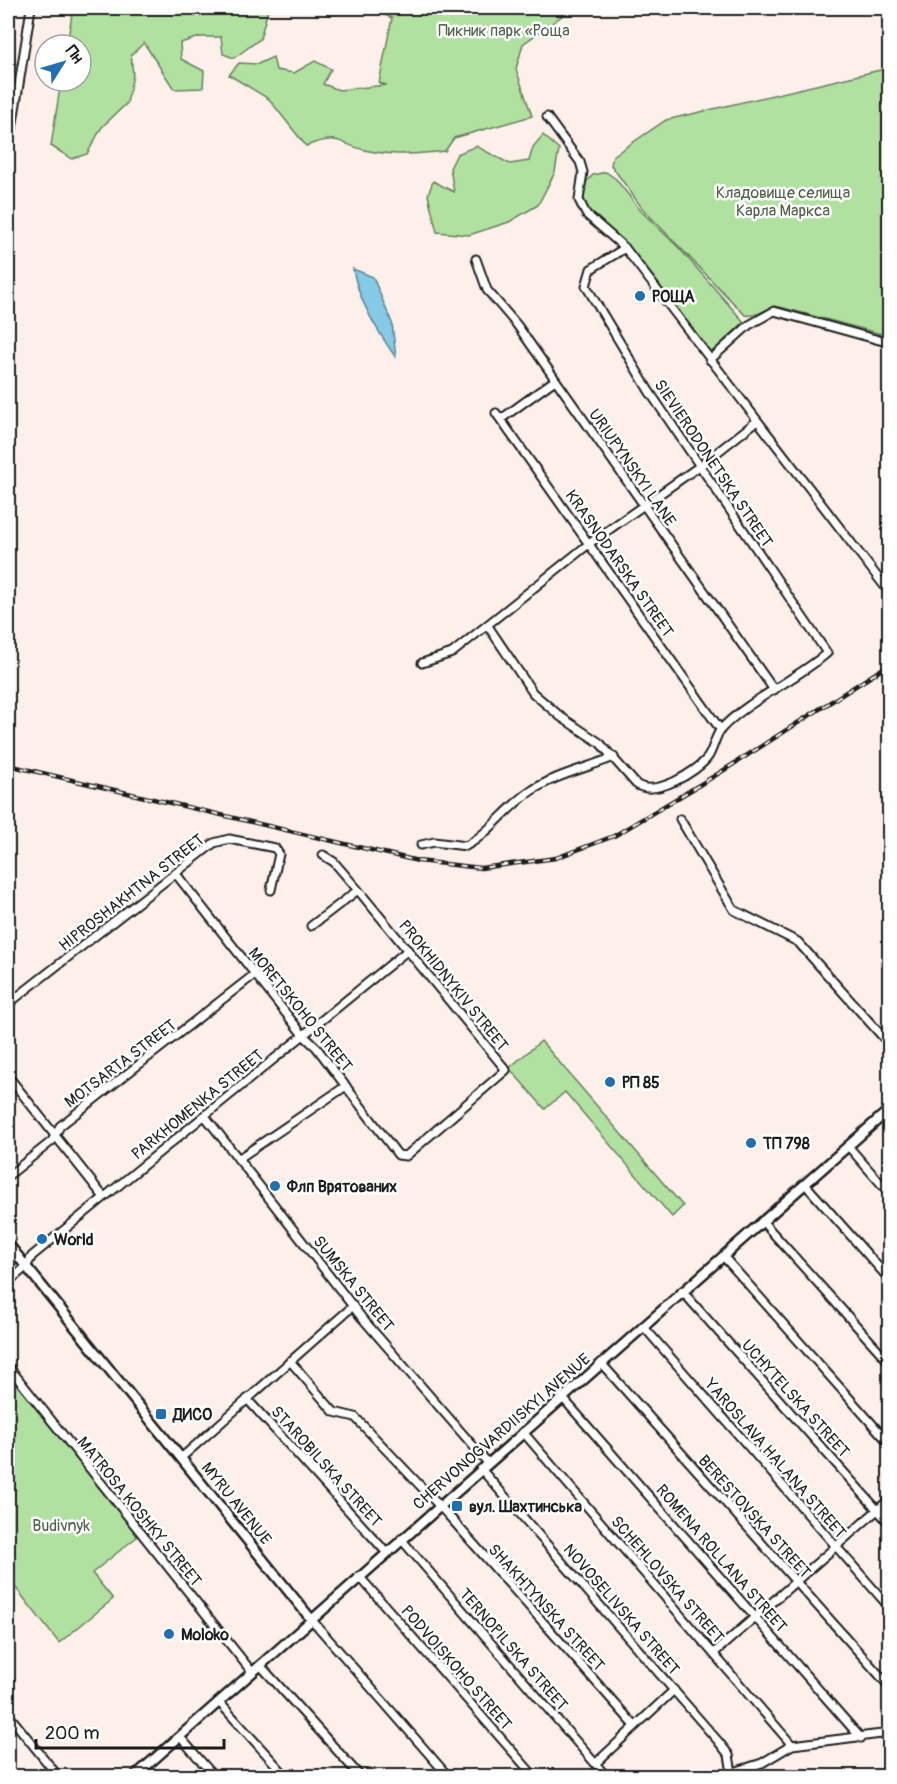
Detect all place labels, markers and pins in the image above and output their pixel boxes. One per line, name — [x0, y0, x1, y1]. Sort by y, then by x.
place label: РОЩА — [652, 287, 695, 307]
marker: РОЩА — [633, 289, 647, 303]
place label: РП 85 — [622, 1073, 660, 1093]
marker: РП 85 — [603, 1075, 617, 1089]
place label: ТП 798 — [762, 1134, 810, 1154]
marker: ТП 798 — [744, 1136, 758, 1150]
place label: Флп Врятованих — [286, 1177, 397, 1197]
marker: Флп Врятованих — [268, 1179, 282, 1193]
place label: World — [54, 1230, 94, 1250]
marker: World — [35, 1232, 49, 1246]
place label: ДИСО — [172, 1405, 212, 1425]
marker: ДИСО — [154, 1407, 168, 1421]
place label: вул. Шахтинська — [469, 1497, 582, 1517]
marker: вул. Шахтинська — [450, 1499, 464, 1513]
place label: Moloko — [181, 1625, 229, 1645]
marker: Moloko — [162, 1627, 176, 1641]

